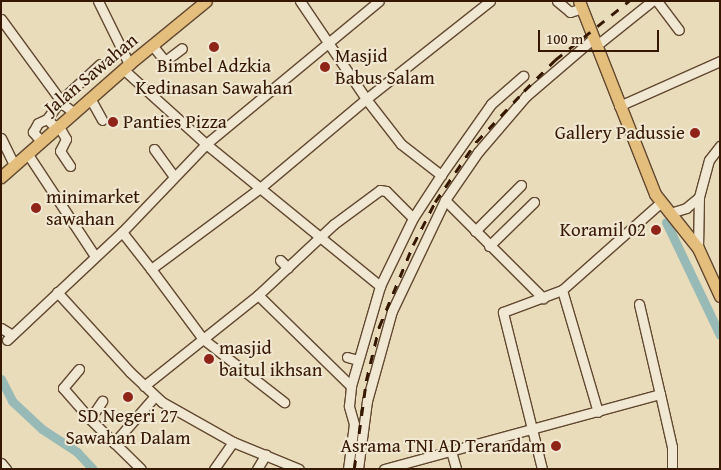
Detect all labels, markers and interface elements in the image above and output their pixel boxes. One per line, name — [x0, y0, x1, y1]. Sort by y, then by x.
scale bar — [541, 20, 662, 52]
street label: Jalan Sawahan — [40, 28, 142, 120]
text: 100 m — [546, 28, 583, 49]
marker: Bimbel Adzkia Kedinasan Sawahan — [208, 41, 220, 53]
place label: Masjid Babus Salam — [335, 45, 435, 89]
place label: Bimbel Adzkia Kedinasan Sawahan — [135, 55, 293, 99]
marker: Masjid Babus Salam — [319, 61, 331, 73]
place label: Panties Pizza — [123, 111, 227, 133]
marker: Panties Pizza — [107, 116, 119, 128]
place label: Gallery Padussie — [555, 122, 685, 144]
marker: Gallery Padussie — [689, 127, 701, 139]
place label: minimarket sawahan — [46, 186, 140, 230]
marker: minimarket sawahan — [30, 202, 42, 214]
place label: Koramil 02 — [560, 219, 646, 241]
marker: Koramil 02 — [650, 224, 662, 236]
place label: masjid baitul ikhsan — [219, 337, 322, 381]
marker: masjid baitul ikhsan — [203, 353, 215, 365]
marker: SD Negeri 27 Sawahan Dalam — [122, 391, 134, 403]
place label: SD Negeri 27 Sawahan Dalam — [65, 405, 191, 449]
place label: Asrama TNI AD Terandam — [341, 435, 546, 457]
marker: Asrama TNI AD Terandam — [550, 440, 562, 452]

